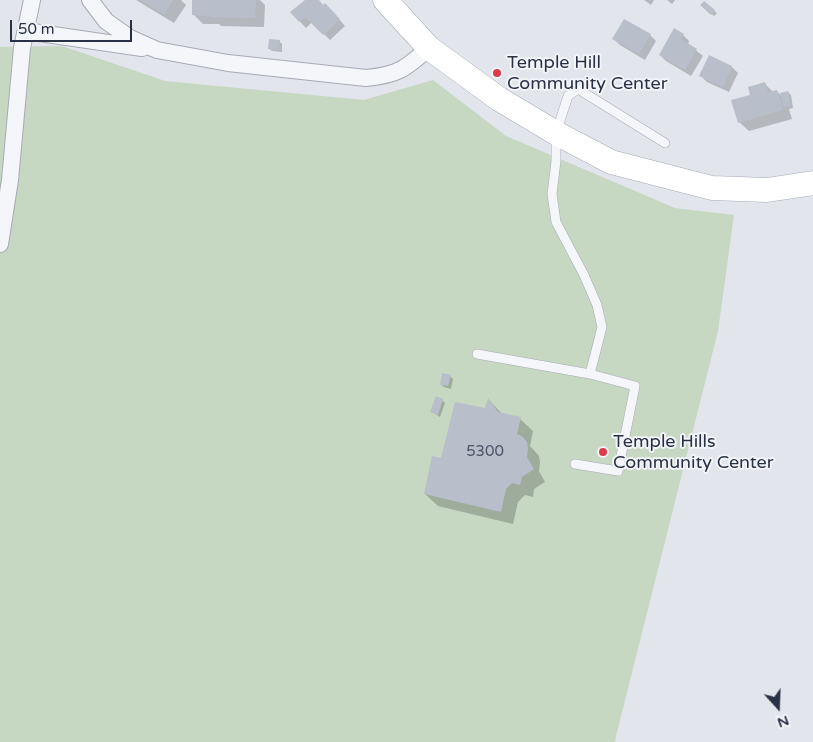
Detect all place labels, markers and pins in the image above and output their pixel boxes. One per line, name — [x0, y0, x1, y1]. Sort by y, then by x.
place label: Temple Hill Community Center — [507, 52, 668, 94]
marker: Temple Hill Community Center — [491, 67, 503, 79]
place label: Temple Hills Community Center — [613, 431, 774, 474]
marker: Temple Hills Community Center — [597, 446, 609, 458]

